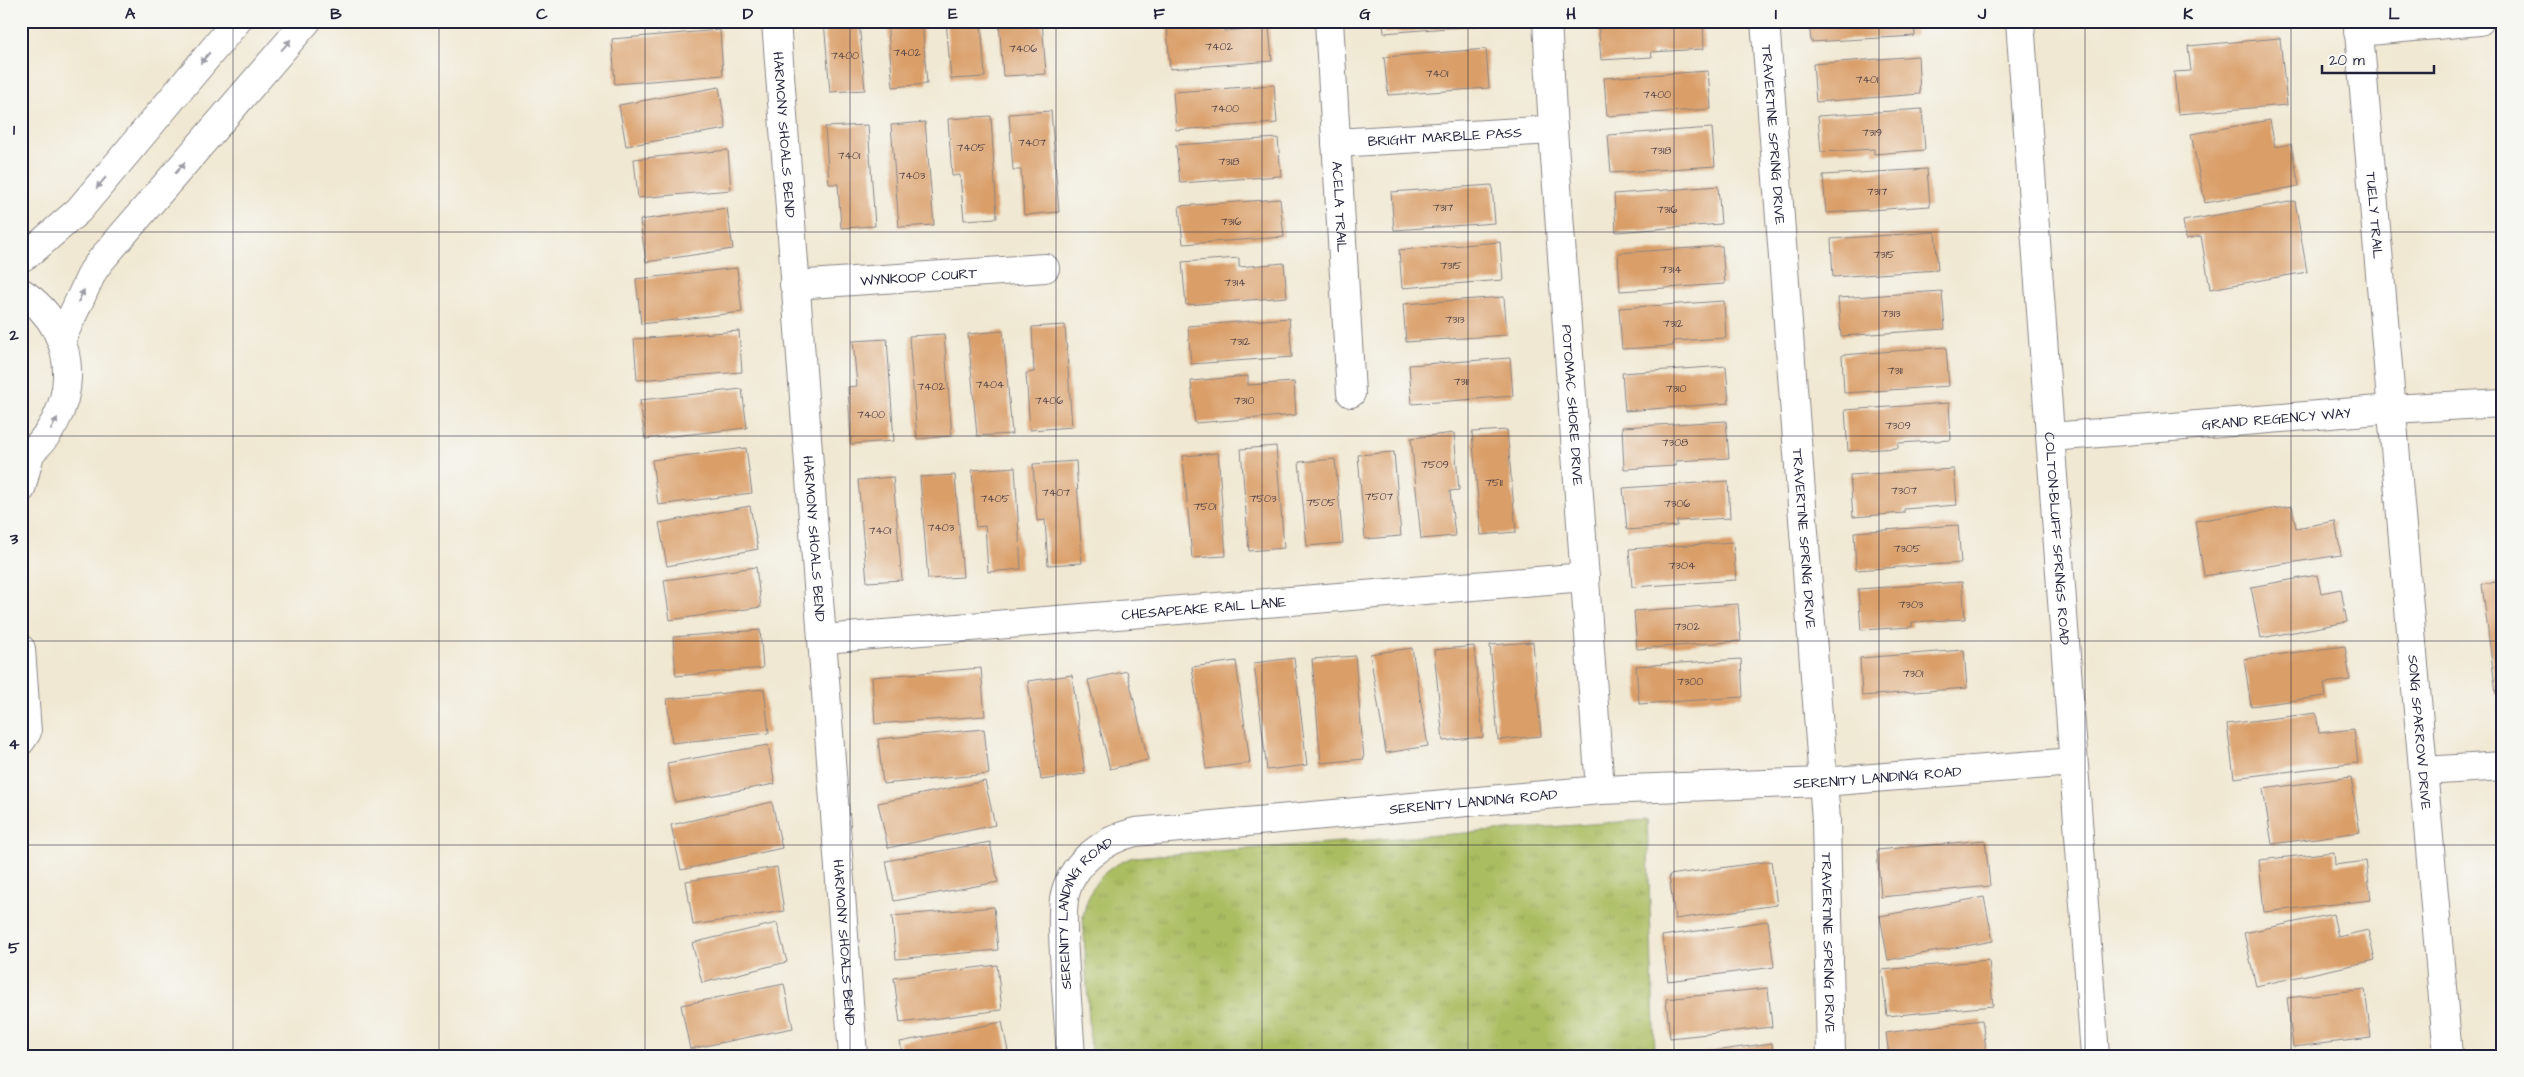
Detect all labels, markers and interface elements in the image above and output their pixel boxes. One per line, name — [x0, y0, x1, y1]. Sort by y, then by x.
text: A — [125, 3, 136, 25]
text: B — [330, 3, 342, 25]
text: C — [536, 3, 548, 25]
text: D — [743, 3, 754, 25]
text: E — [948, 3, 958, 25]
text: F — [1153, 3, 1165, 25]
text: G — [1359, 3, 1371, 25]
text: H — [1566, 3, 1576, 25]
text: I — [1775, 3, 1777, 25]
text: J — [1977, 3, 1987, 25]
text: K — [2183, 3, 2193, 25]
text: L — [2388, 3, 2400, 25]
one-way arrow — [281, 38, 292, 51]
house number: 7402 — [1205, 39, 1233, 54]
house number: 7406 — [1009, 41, 1037, 56]
scale bar — [2322, 42, 2434, 74]
street label: TRAVERTINE SPRING DRIVE — [1756, 44, 1790, 226]
house number: 7402 — [893, 45, 921, 60]
house number: 7400 — [831, 48, 859, 63]
text: 20 m — [2329, 50, 2365, 71]
street label: HARMONY SHOALS BEND — [767, 51, 800, 219]
one-way arrow — [200, 52, 211, 65]
house number: 7401 — [1426, 66, 1449, 81]
house number: 7401 — [1856, 72, 1879, 87]
house number: 7400 — [1643, 87, 1671, 102]
house number: 7400 — [1211, 101, 1239, 116]
text: 1 — [13, 119, 16, 141]
street label: BRIGHT MARBLE PASS — [1367, 123, 1523, 152]
house number: 7319 — [1862, 125, 1882, 140]
house number: 7407 — [1018, 135, 1046, 150]
house number: 7405 — [957, 140, 986, 155]
house number: 7318 — [1651, 143, 1671, 158]
house number: 7401 — [838, 148, 861, 163]
house number: 7318 — [1219, 154, 1239, 169]
one-way arrow — [175, 161, 186, 174]
street label: ACELA TRAIL — [1326, 161, 1352, 253]
house number: 7403 — [899, 168, 926, 183]
street label: TUELY TRAIL — [2360, 171, 2388, 260]
one-way arrow — [96, 177, 107, 190]
house number: 7317 — [1867, 184, 1887, 199]
house number: 7317 — [1433, 200, 1453, 215]
house number: 7316 — [1657, 202, 1677, 217]
house number: 7316 — [1221, 214, 1241, 229]
house number: 7315 — [1873, 247, 1895, 262]
house number: 7315 — [1440, 258, 1462, 273]
house number: 7314 — [1660, 262, 1682, 277]
street label: WYNKOOP COURT — [860, 264, 978, 291]
house number: 7314 — [1224, 275, 1246, 290]
one-way arrow — [77, 288, 86, 303]
house number: 7313 — [1881, 306, 1901, 321]
house number: 7313 — [1445, 312, 1465, 327]
house number: 7312 — [1663, 316, 1684, 331]
text: 2 — [8, 324, 19, 346]
street label: POTOMAC SHORE DRIVE — [1556, 324, 1587, 487]
house number: 7312 — [1230, 334, 1251, 349]
house number: 7311 — [1887, 363, 1903, 378]
house number: 7311 — [1453, 374, 1469, 389]
house number: 7404 — [976, 377, 1005, 392]
house number: 7402 — [917, 379, 945, 394]
house number: 7310 — [1666, 381, 1686, 396]
house number: 7406 — [1035, 393, 1063, 408]
house number: 7310 — [1234, 393, 1254, 408]
street label: GRAND REGENCY WAY — [2201, 403, 2352, 436]
house number: 7400 — [857, 407, 885, 422]
one-way arrow — [50, 417, 58, 432]
house number: 7309 — [1885, 418, 1911, 433]
street label: COLTON-BLUFF SPRINGS ROAD — [2039, 432, 2074, 646]
house number: 7308 — [1662, 435, 1688, 450]
street label: TRAVERTINE SPRING DRIVE — [1787, 448, 1820, 630]
street label: HARMONY SHOALS BEND — [797, 455, 830, 622]
house number: 7509 — [1421, 457, 1449, 472]
house number: 7511 — [1485, 475, 1503, 490]
house number: 7307 — [1891, 483, 1917, 498]
house number: 7407 — [1042, 485, 1070, 500]
house number: 7507 — [1365, 489, 1393, 504]
house number: 7405 — [981, 491, 1010, 506]
house number: 7503 — [1249, 491, 1277, 506]
house number: 7505 — [1306, 495, 1336, 510]
house number: 7306 — [1664, 496, 1690, 511]
house number: 7501 — [1194, 499, 1217, 514]
house number: 7403 — [928, 520, 955, 535]
house number: 7401 — [869, 523, 892, 538]
text: 3 — [9, 528, 19, 550]
house number: 7305 — [1893, 541, 1921, 556]
house number: 7304 — [1669, 558, 1696, 573]
street label: CHESAPEAKE RAIL LANE — [1121, 592, 1288, 626]
house number: 7303 — [1899, 597, 1924, 612]
house number: 7302 — [1674, 619, 1700, 634]
street label: SONG SPARROW DRIVE — [2402, 654, 2436, 812]
house number: 7301 — [1903, 666, 1924, 681]
house number: 7300 — [1677, 674, 1703, 689]
text: 4 — [9, 733, 20, 755]
street label: SERENITY LANDING ROAD — [1793, 762, 1962, 794]
street label: SERENITY LANDING ROAD — [1389, 785, 1558, 820]
street label: SERENITY LANDING ROAD — [1054, 833, 1117, 990]
street label: TRAVERTINE SPRING DRIVE — [1816, 852, 1840, 1034]
street label: HARMONY SHOALS BEND — [827, 859, 860, 1026]
text: 5 — [8, 937, 20, 959]

